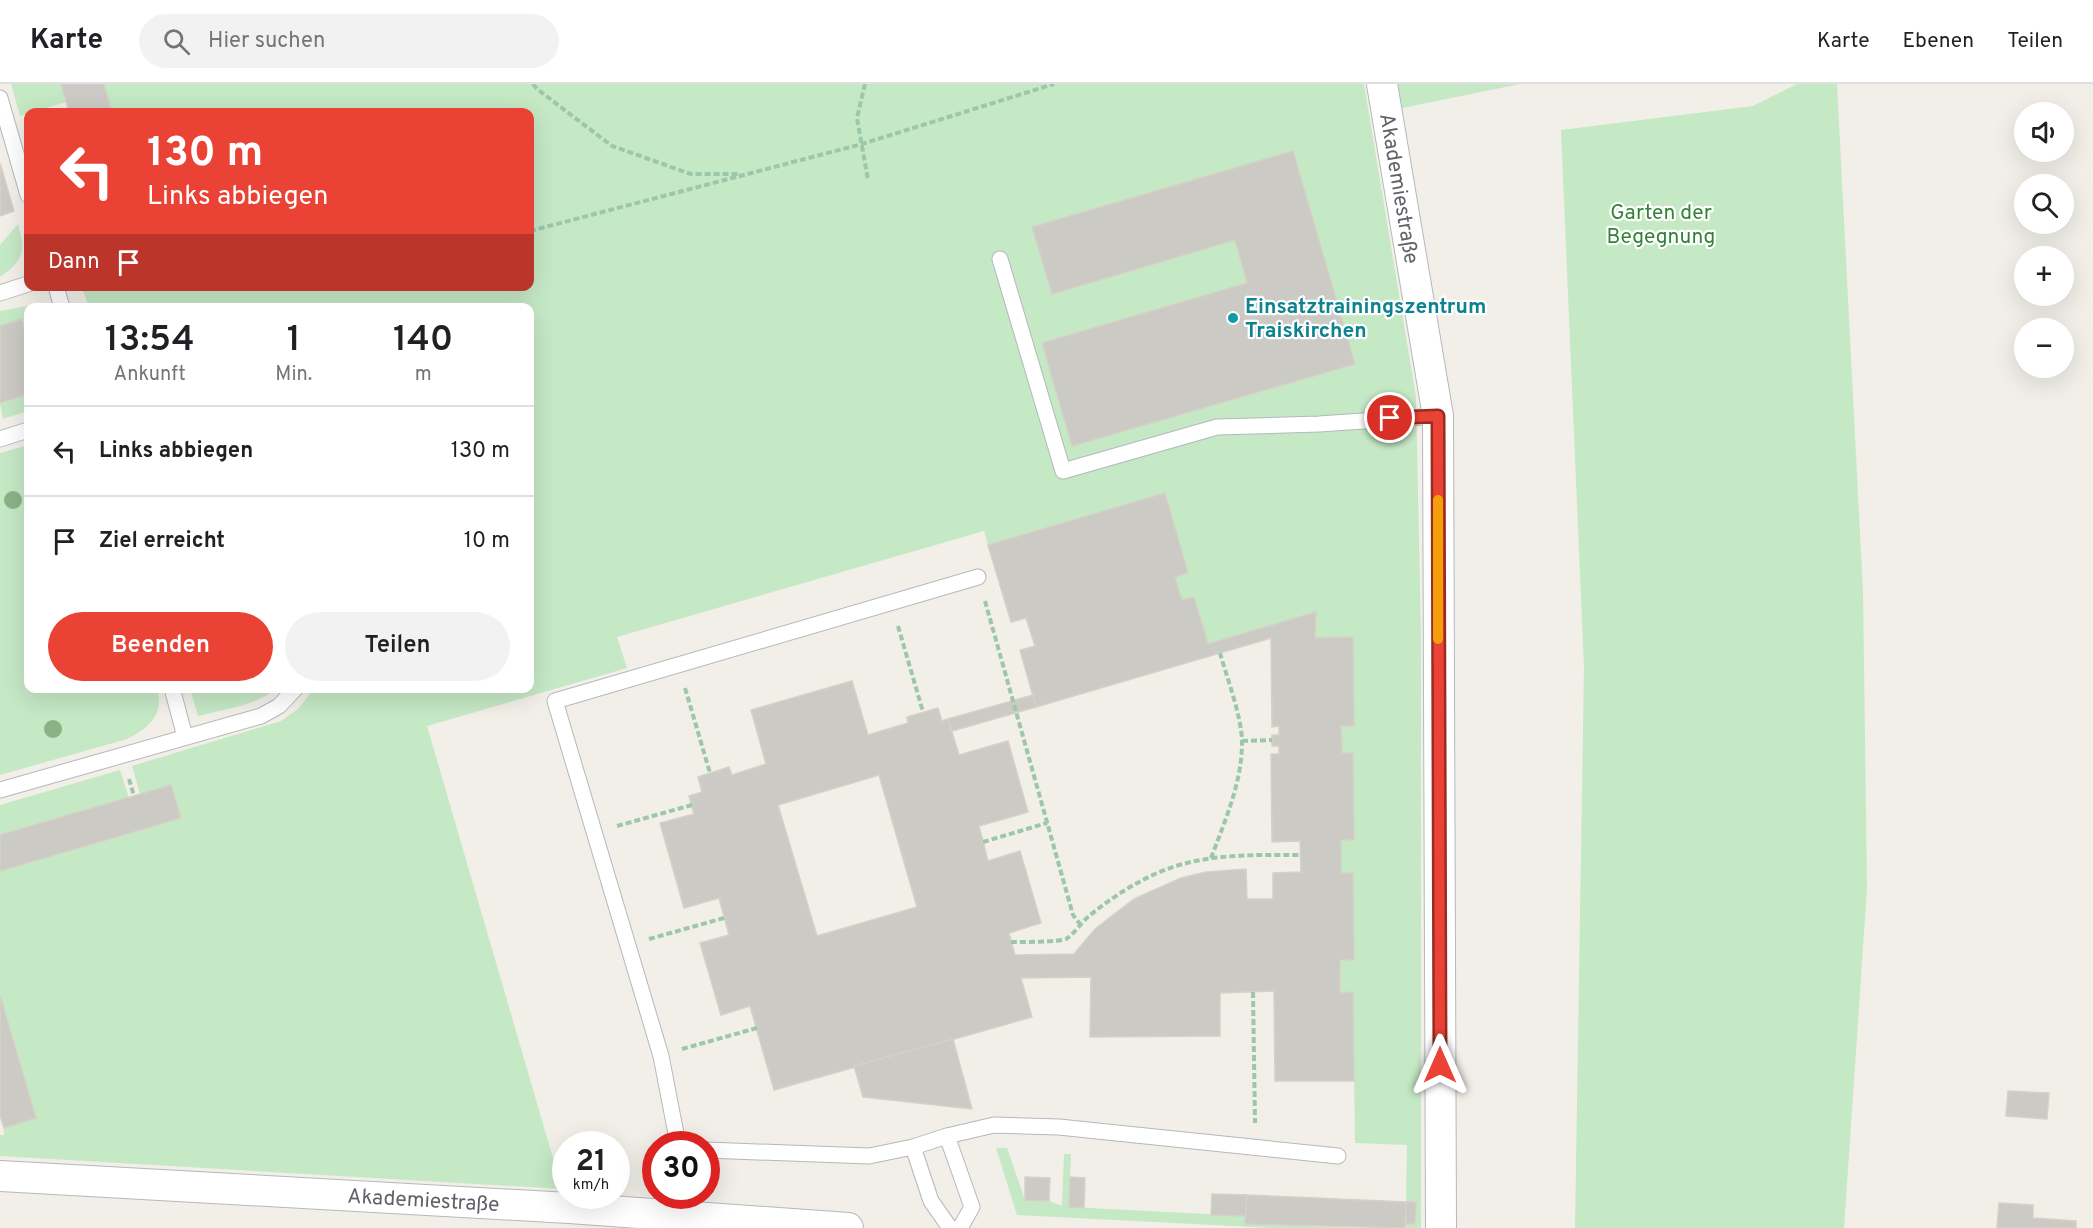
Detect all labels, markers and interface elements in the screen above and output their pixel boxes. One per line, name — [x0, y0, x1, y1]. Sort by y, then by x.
search box — [139, 14, 559, 68]
text: Karte — [30, 23, 103, 59]
icon: search — [160, 25, 193, 58]
text: Hier suchen — [208, 28, 325, 55]
text: Karte — [1817, 28, 1869, 55]
text: Ebenen — [1902, 28, 1974, 55]
text: Teilen — [2007, 28, 2063, 55]
map controls — [2014, 102, 2074, 378]
button: sound — [2014, 102, 2074, 162]
street label: Akademiestraße — [1372, 111, 1424, 266]
text: 130 m — [147, 128, 263, 181]
icon: left — [48, 132, 126, 210]
button: search — [2014, 174, 2074, 234]
text: Links abbiegen — [147, 180, 328, 214]
park label: Garten der Begegnung — [1607, 200, 1715, 251]
icon: arrive — [112, 246, 145, 279]
button: + — [2014, 246, 2074, 306]
text: Dann — [48, 249, 100, 276]
place label: Einsatztrainingszentrum Traiskirchen — [1245, 294, 1486, 345]
marker: Einsatztrainingszentrum Traiskirchen — [1226, 311, 1240, 325]
text: 13:54 — [105, 318, 195, 364]
text: 1 — [287, 318, 301, 364]
text: 140 — [393, 318, 453, 364]
button: − — [2014, 318, 2074, 378]
text: Ankunft — [114, 362, 186, 388]
text: Min. — [275, 362, 312, 388]
text: m — [415, 362, 432, 388]
pin — [1364, 392, 1415, 443]
icon: arrive — [1373, 401, 1406, 434]
icon: left — [48, 435, 81, 468]
text: Links abbiegen — [99, 438, 253, 465]
text: 130 m — [451, 438, 510, 465]
icon: arrive — [48, 525, 81, 558]
text: Ziel erreicht — [99, 528, 225, 555]
text: 10 m — [464, 528, 510, 555]
button: Beenden — [48, 612, 273, 681]
button: Teilen — [285, 612, 510, 681]
position arrow — [1408, 1033, 1472, 1097]
speed limit sign: 30 — [642, 1131, 720, 1209]
text: 21 — [576, 1144, 606, 1181]
text: km/h — [573, 1176, 609, 1195]
street label: Akademiestraße — [346, 1184, 500, 1219]

